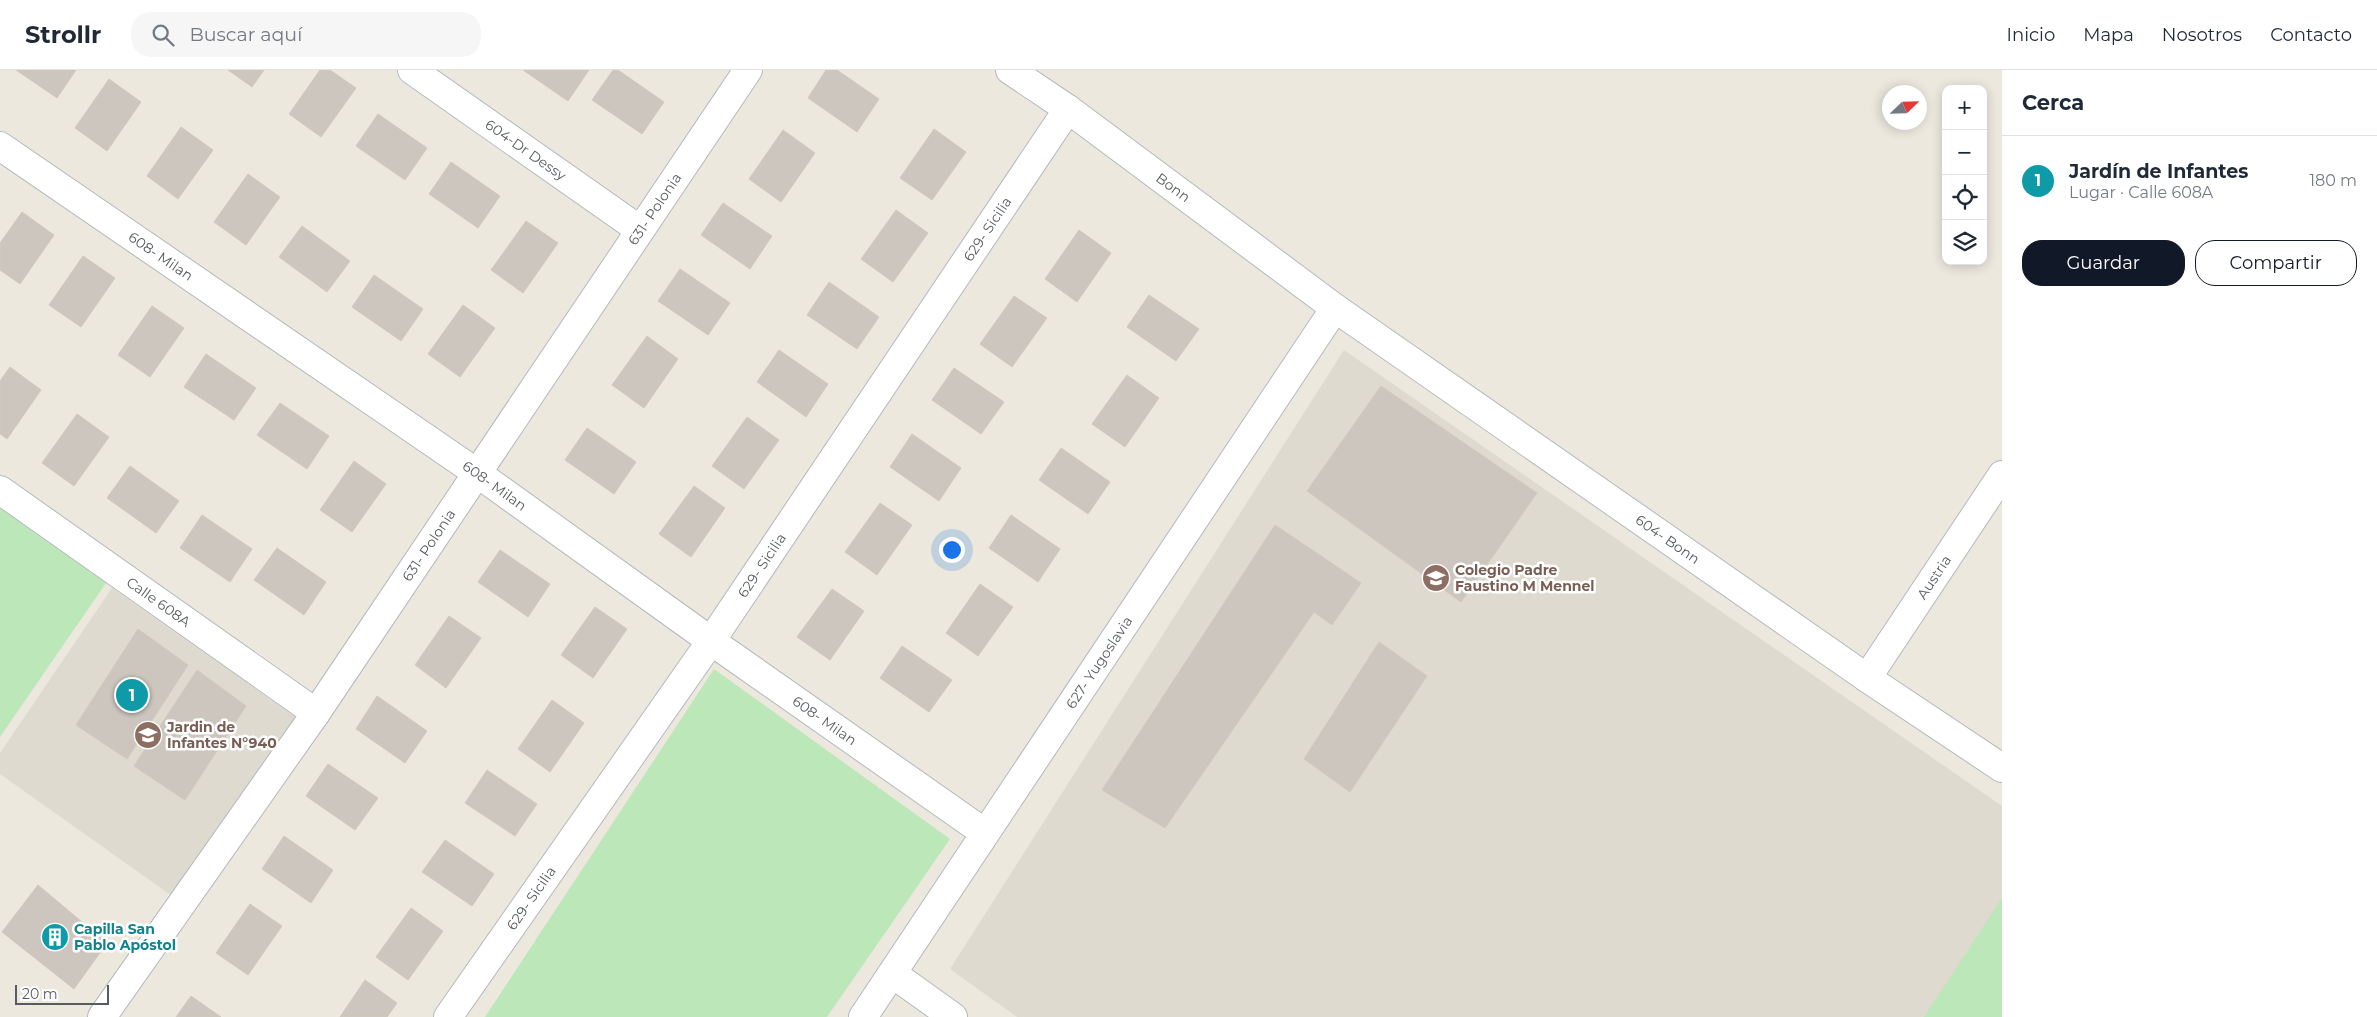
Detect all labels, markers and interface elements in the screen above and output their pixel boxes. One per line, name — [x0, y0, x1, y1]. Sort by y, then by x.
search box — [131, 12, 481, 57]
text: Strollr — [25, 20, 101, 49]
icon: search — [149, 21, 177, 49]
text: Buscar aquí — [189, 23, 302, 46]
text: Inicio — [2007, 24, 2055, 46]
text: Mapa — [2083, 24, 2134, 46]
text: Nosotros — [2162, 24, 2242, 46]
text: Contacto — [2270, 24, 2352, 46]
north arrow — [1882, 85, 1927, 130]
map controls — [1942, 85, 1987, 265]
button: + — [1942, 85, 1987, 130]
text: Cerca — [2022, 90, 2084, 115]
street label: 604-Dr Dessy — [482, 115, 570, 185]
button: − — [1942, 130, 1987, 175]
text: Jardín de Infantes — [2069, 160, 2248, 183]
street label: 631- Polonia — [624, 169, 685, 249]
street label: Bonn — [1152, 169, 1194, 206]
text: 1 — [2035, 171, 2041, 190]
text: 180 m — [2309, 171, 2357, 190]
button: locate — [1942, 175, 1987, 220]
text: Lugar · Calle 608A — [2069, 183, 2213, 202]
street label: 629- Sicilia — [959, 193, 1016, 265]
button: layers — [1942, 220, 1987, 265]
street label: 608- Milan — [125, 228, 197, 285]
button: Guardar — [2022, 240, 2185, 286]
button: Compartir — [2195, 240, 2357, 286]
street label: 608- Milan — [459, 457, 530, 515]
street label: 631- Polonia — [398, 506, 459, 585]
street label: 604- Bonn — [1632, 511, 1703, 568]
street label: 629- Sicilia — [734, 530, 790, 601]
your location — [939, 537, 965, 563]
street label: Austria — [1913, 552, 1955, 603]
place label: Colegio Padre Faustino M Mennel — [1455, 561, 1595, 595]
school or university icon: Colegio Padre Faustino M Mennel — [1421, 563, 1451, 593]
street label: Calle 608A — [123, 573, 195, 631]
street label: 627- Yugoslavia — [1062, 613, 1136, 712]
pin: 1 — [116, 676, 148, 714]
street label: 608- Milan — [789, 692, 860, 749]
place label: Jardin de Infantes N°940 — [166, 718, 277, 752]
school or university icon: Jardin de Infantes N°940 — [133, 720, 163, 750]
street label: 629- Sicilia — [503, 863, 560, 934]
place label: Capilla San Pablo Apóstol — [74, 920, 176, 954]
building icon: Capilla San Pablo Apóstol — [40, 922, 70, 952]
scale bar — [15, 982, 109, 1005]
text: 20 m — [22, 985, 58, 1003]

